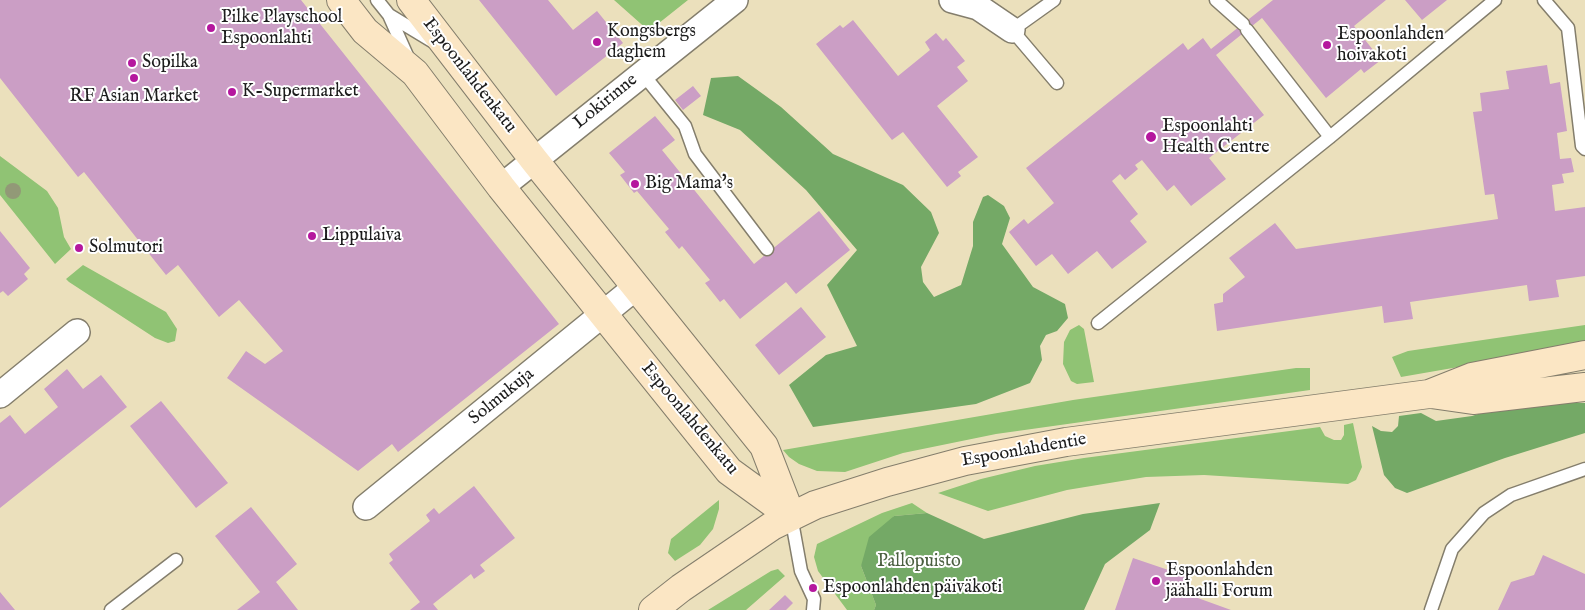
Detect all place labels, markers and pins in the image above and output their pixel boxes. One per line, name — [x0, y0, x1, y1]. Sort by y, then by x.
place label: Pilke Playschool Espoonlahti — [221, 7, 342, 50]
place label: Kongsbergs daghem — [607, 21, 696, 64]
marker: Pilke Playschool Espoonlahti — [205, 22, 217, 34]
place label: Espoonlahden hoivakoti — [1337, 24, 1444, 66]
marker: Kongsbergs daghem — [591, 36, 603, 48]
marker: Espoonlahden hoivakoti — [1321, 39, 1333, 51]
place label: Sopilka — [142, 52, 198, 74]
marker: Sopilka — [126, 57, 138, 69]
marker: RF Asian Market — [128, 72, 140, 84]
place label: K-Supermarket — [242, 81, 359, 103]
place label: RF Asian Market — [70, 86, 198, 108]
marker: K-Supermarket — [226, 86, 238, 98]
place label: Espoonlahti Health Centre — [1162, 116, 1270, 158]
marker: Espoonlahti Health Centre — [1144, 130, 1158, 144]
place label: Big Mama's — [645, 173, 733, 195]
marker: Big Mama's — [629, 178, 641, 190]
place label: Lippulaiva — [322, 225, 401, 247]
marker: Lippulaiva — [306, 230, 318, 242]
place label: Solmutori — [89, 237, 163, 259]
marker: Solmutori — [73, 242, 85, 254]
place label: Espoonlahden jäähalli Forum — [1166, 560, 1273, 602]
marker: Espoonlahden jäähalli Forum — [1150, 575, 1162, 587]
place label: Espoonlahden päiväkoti — [823, 577, 1002, 599]
marker: Espoonlahden päiväkoti — [807, 582, 819, 594]

